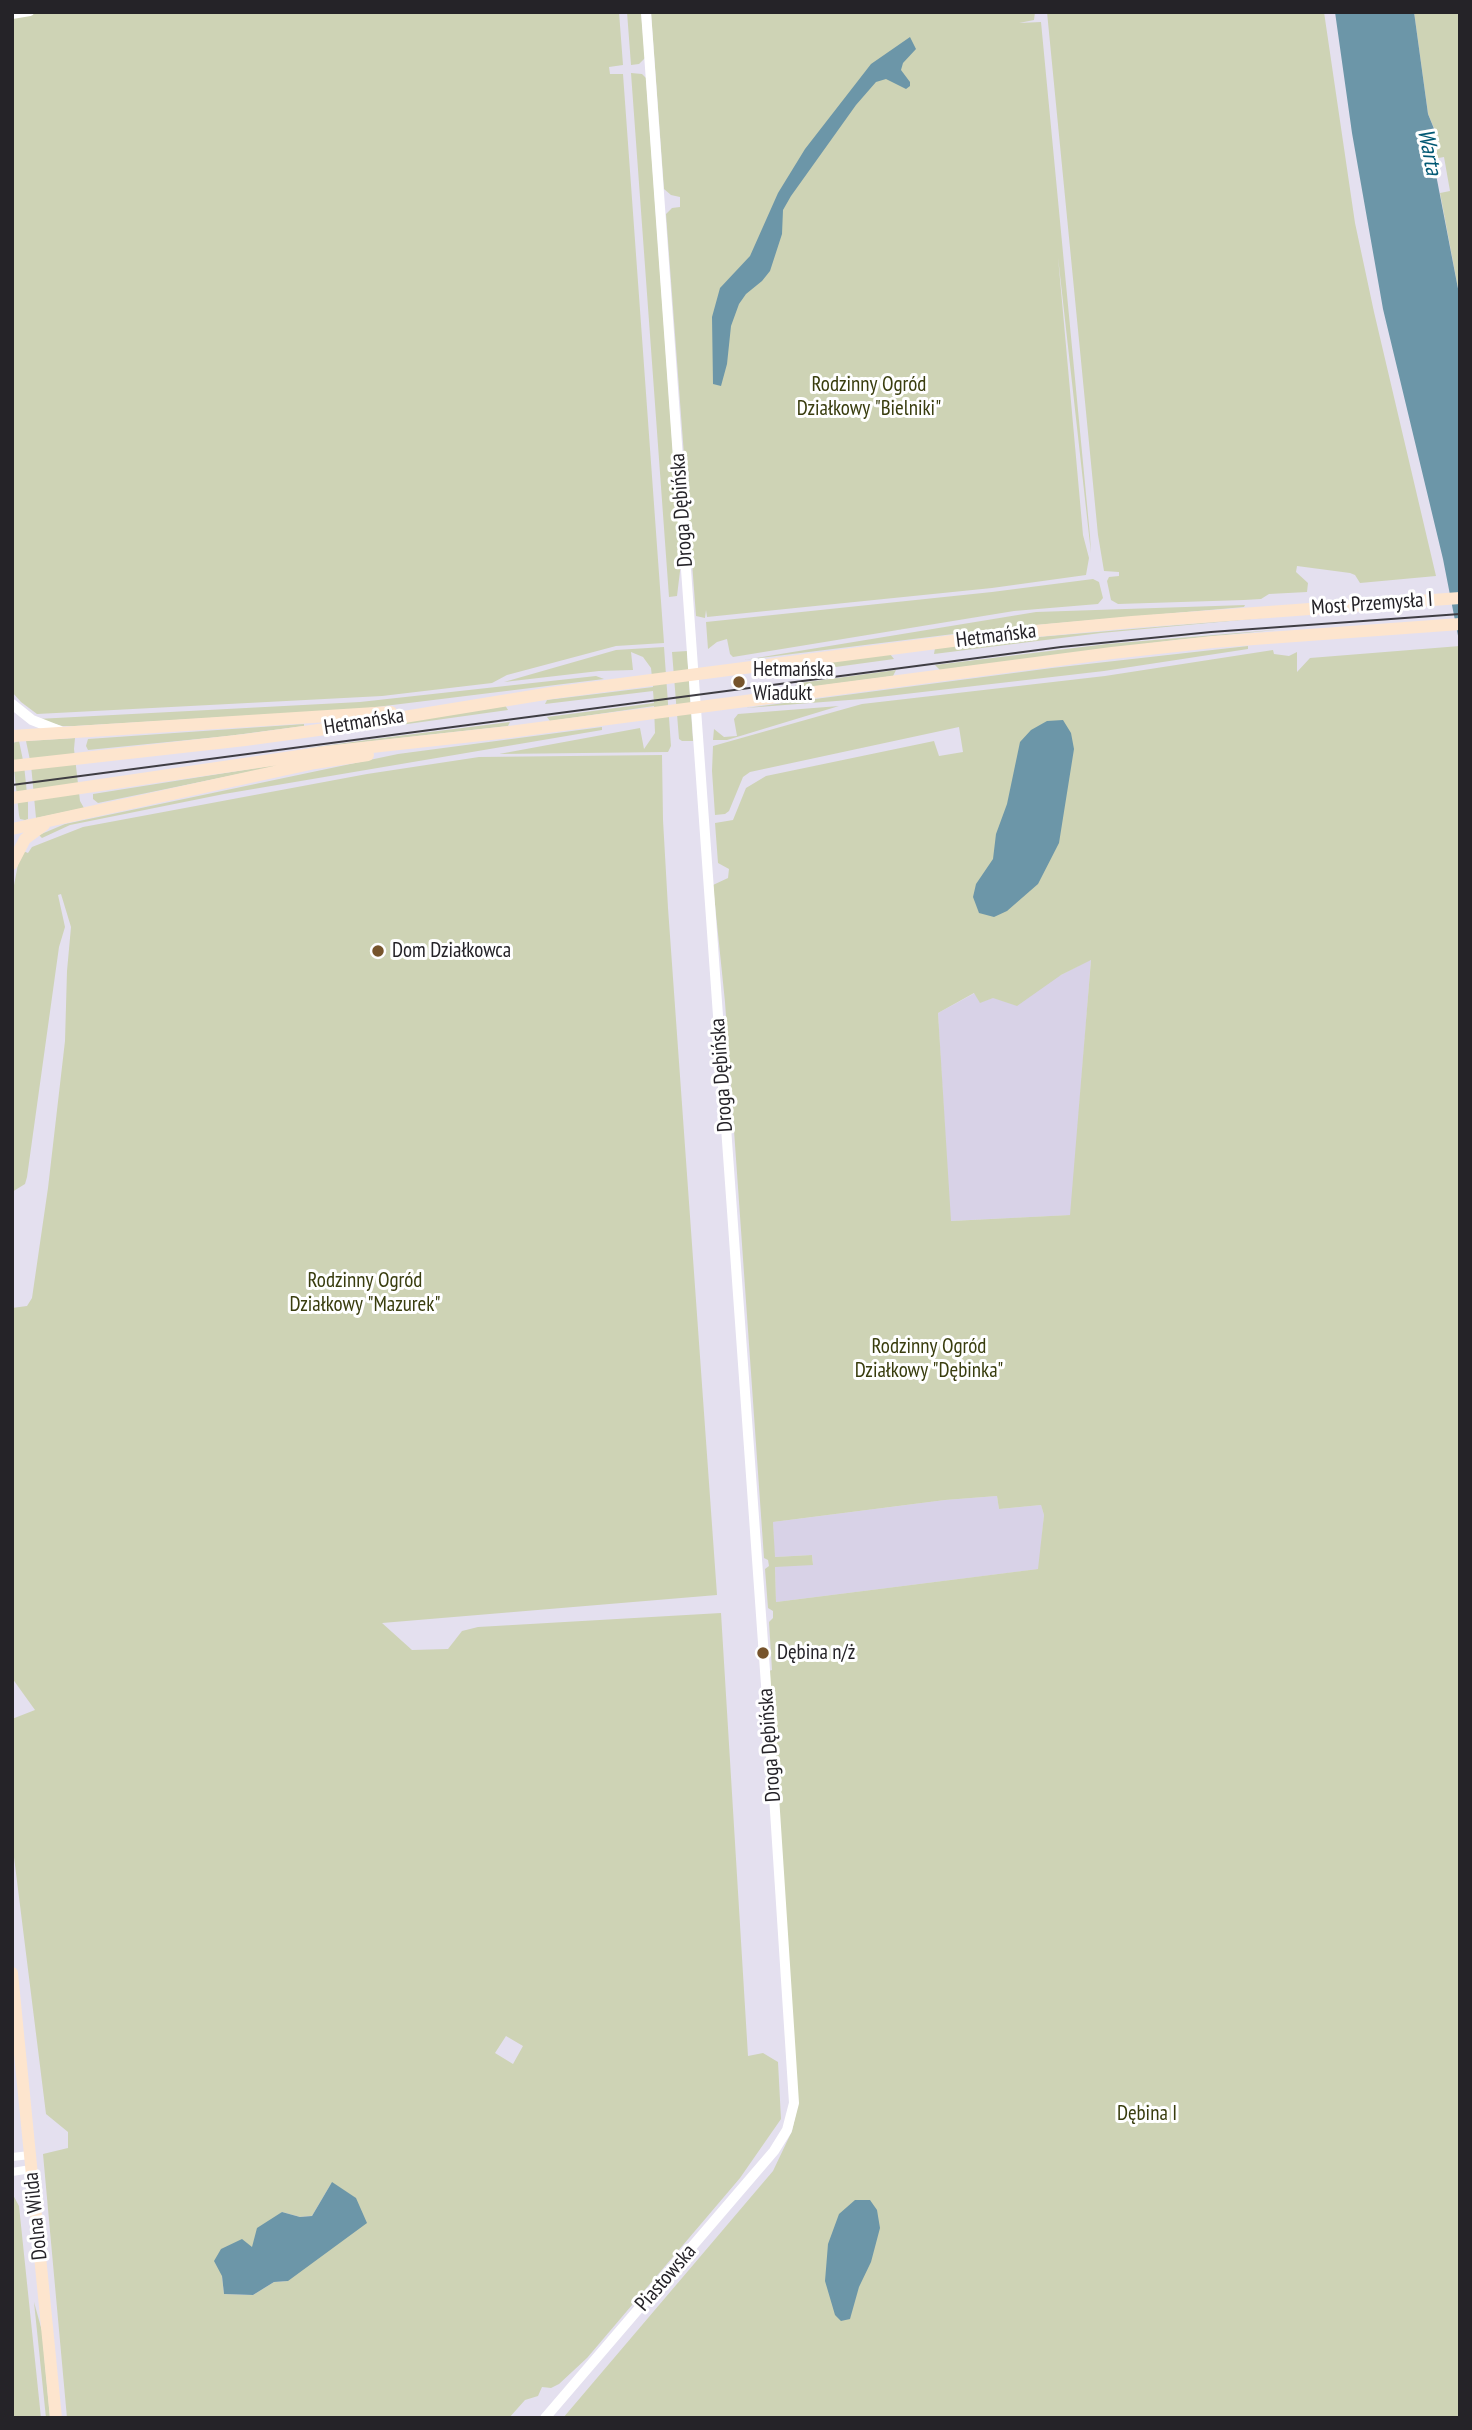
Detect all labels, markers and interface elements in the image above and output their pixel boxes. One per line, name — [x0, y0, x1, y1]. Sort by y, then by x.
water label: Warta — [1411, 127, 1447, 177]
park label: Rodzinny Ogród Działkowy "Bielniki" — [797, 372, 941, 422]
street label: Droga Dębińska — [665, 452, 699, 568]
street label: Most Przemysła I — [1310, 587, 1434, 621]
street label: Hetmańska — [954, 619, 1038, 653]
place label: Hetmańska Wiadukt — [753, 657, 834, 707]
marker: Hetmańska Wiadukt — [731, 674, 747, 690]
street label: Hetmańska — [322, 703, 406, 741]
place label: Dom Działkowca — [392, 938, 511, 964]
marker: Dom Działkowca — [370, 943, 386, 959]
street label: Droga Dębińska — [705, 1017, 739, 1133]
park label: Rodzinny Ogród Działkowy "Mazurek" — [290, 1268, 440, 1318]
park label: Rodzinny Ogród Działkowy "Dębinka" — [855, 1334, 1003, 1384]
place label: Dębina n/ż — [777, 1640, 855, 1666]
marker: Dębina n/ż — [755, 1645, 771, 1661]
street label: Droga Dębińska — [753, 1687, 787, 1803]
park label: Dębina I — [1117, 2101, 1177, 2127]
street label: Dolna Wilda — [19, 2171, 53, 2261]
street label: Piastowska — [630, 2240, 702, 2316]

